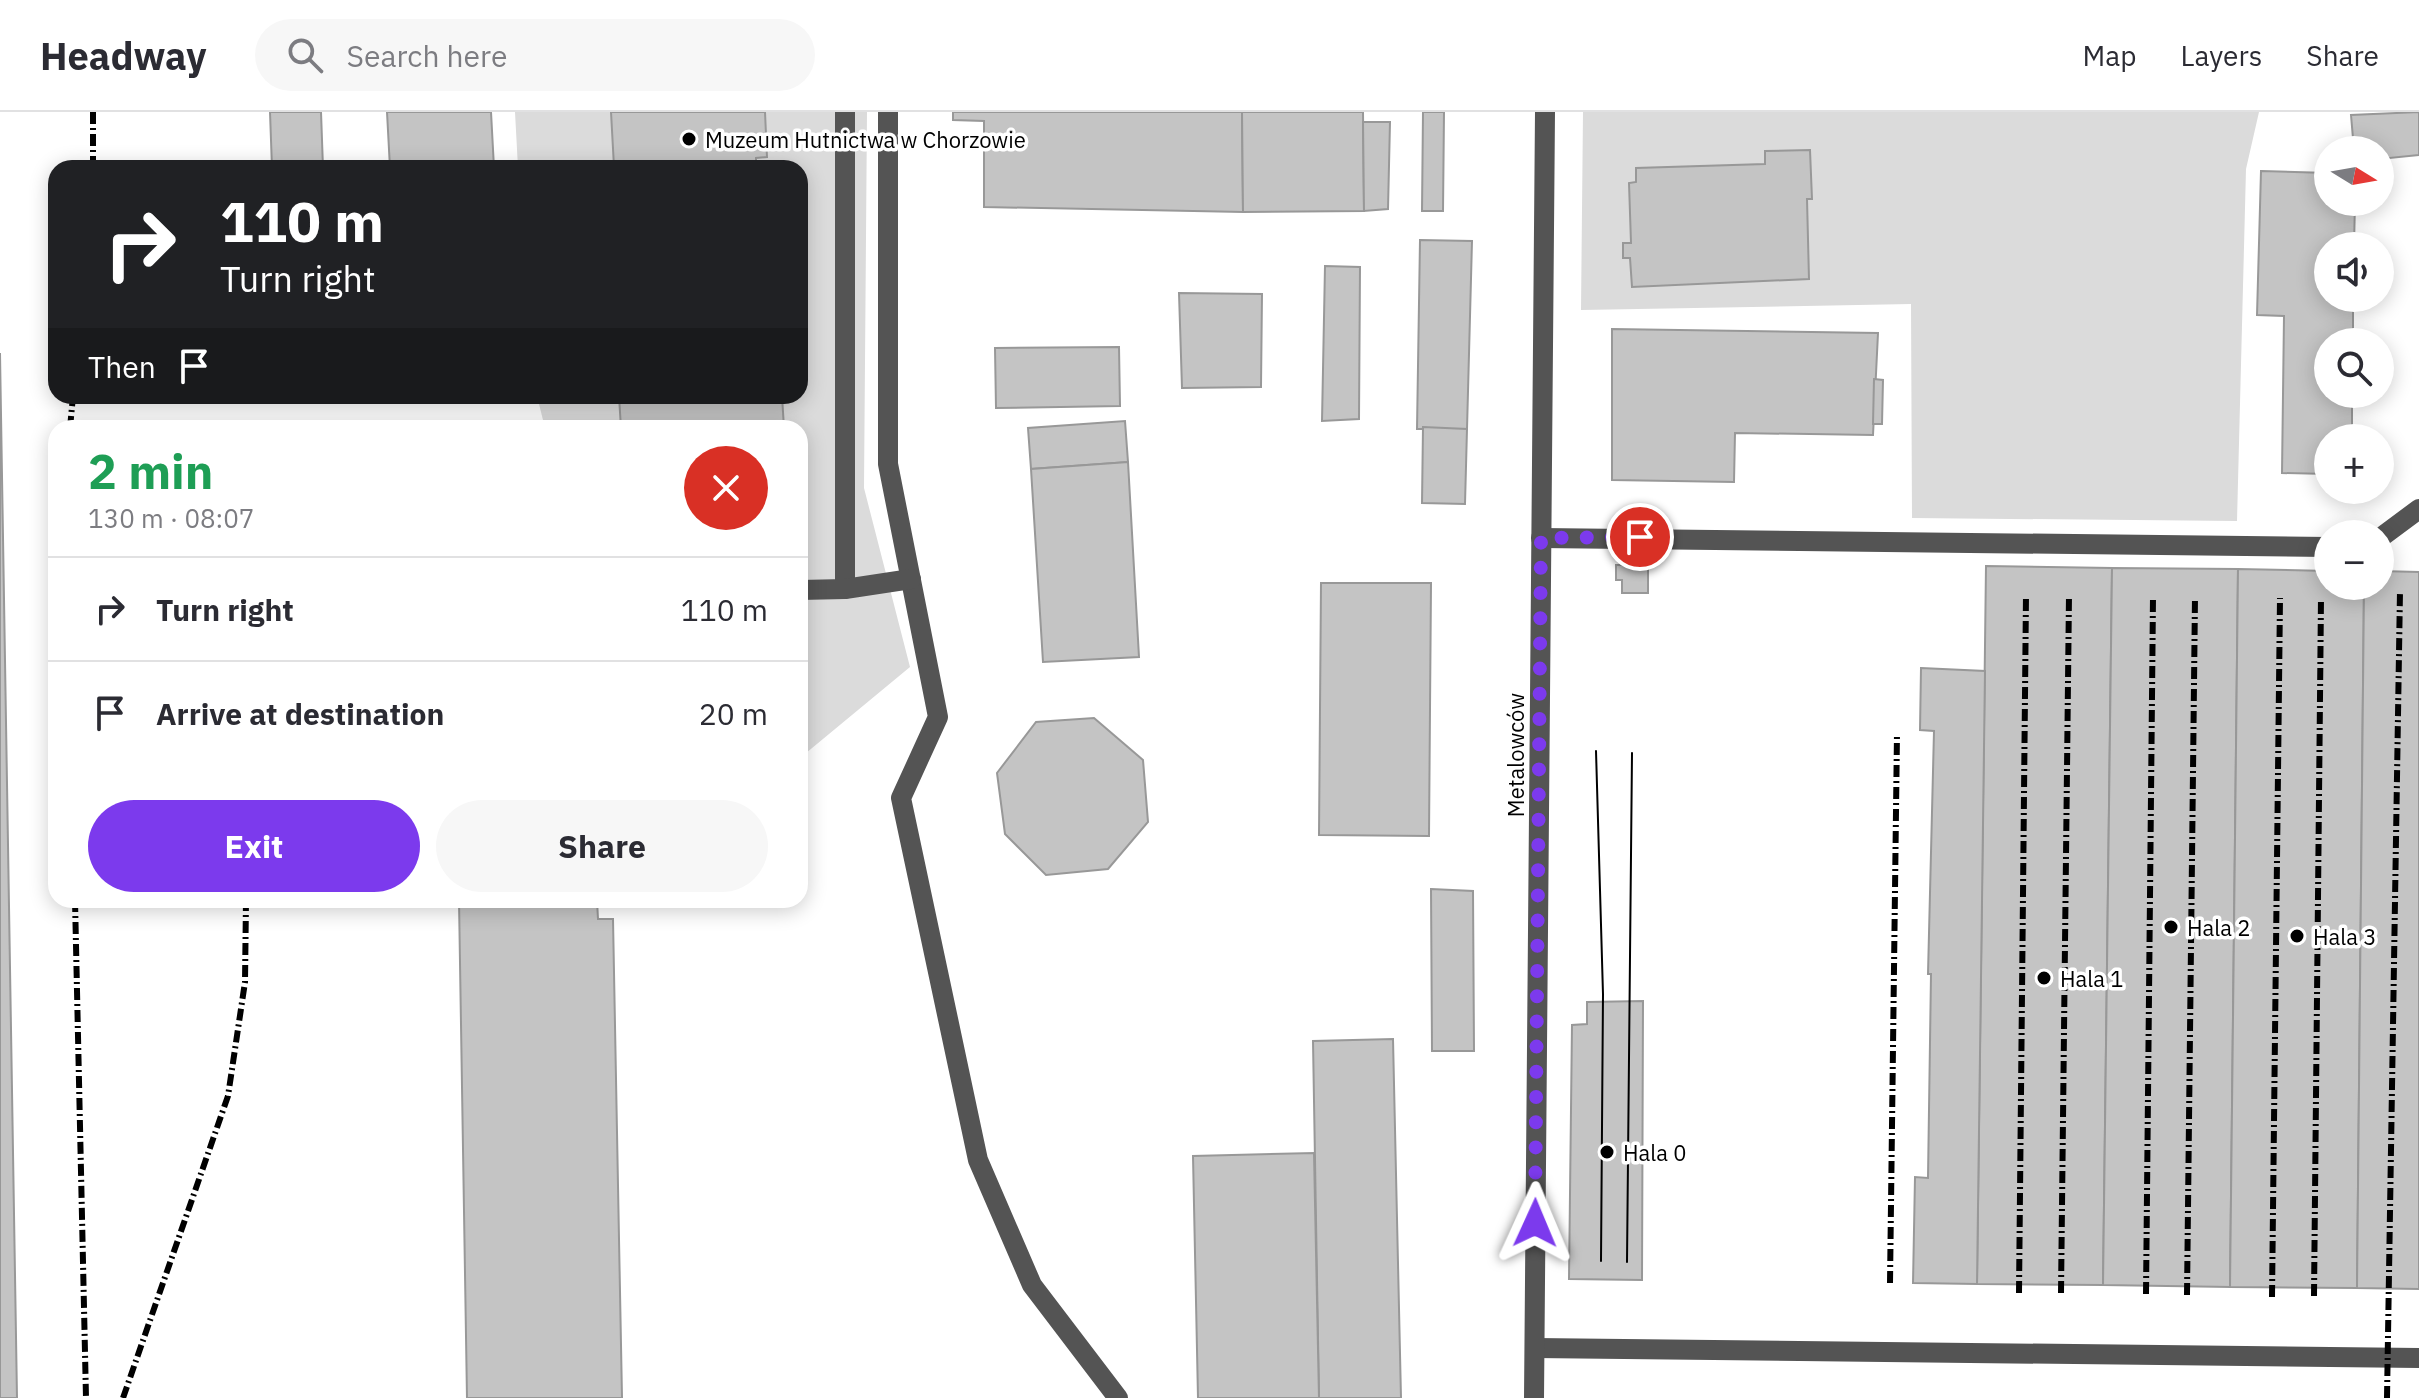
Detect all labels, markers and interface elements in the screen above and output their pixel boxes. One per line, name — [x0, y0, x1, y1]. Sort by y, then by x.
search box — [255, 19, 815, 91]
text: Headway — [40, 31, 207, 80]
icon: search — [283, 33, 327, 77]
text: Search here — [347, 36, 507, 75]
text: Map — [2082, 37, 2136, 74]
text: Layers — [2180, 37, 2262, 74]
text: Share — [2306, 37, 2379, 74]
place label: Muzeum Hutnictwa w Chorzowie — [705, 125, 1026, 154]
marker: Muzeum Hutnictwa w Chorzowie — [680, 130, 698, 148]
north arrow — [2314, 136, 2394, 216]
map controls — [2314, 136, 2394, 600]
text: 110 m — [220, 185, 384, 257]
icon: right — [88, 192, 192, 296]
button: sound — [2314, 232, 2394, 312]
text: Turn right — [220, 255, 376, 302]
button: search — [2314, 328, 2394, 408]
icon: arrive — [172, 344, 216, 388]
text: Then — [88, 347, 156, 386]
button: + — [2314, 424, 2394, 504]
text: 2 min — [88, 440, 213, 502]
button: close — [684, 446, 768, 530]
text: 130 m · 08:07 — [88, 501, 254, 535]
pin — [1606, 503, 1674, 571]
icon: arrive — [1618, 515, 1662, 559]
button: − — [2314, 520, 2394, 600]
icon: right — [88, 587, 132, 631]
text: Turn right — [156, 590, 294, 629]
text: 110 m — [681, 590, 768, 629]
icon: arrive — [88, 691, 132, 735]
street label: Metalowców — [1501, 693, 1530, 817]
text: Arrive at destination — [156, 694, 444, 733]
text: 20 m — [699, 694, 768, 733]
button: Exit — [88, 800, 420, 892]
button: Share — [436, 800, 768, 892]
place label: Hala 2 — [2187, 913, 2250, 942]
marker: Hala 2 — [2162, 918, 2180, 936]
place label: Hala 3 — [2313, 922, 2376, 951]
marker: Hala 3 — [2288, 927, 2306, 945]
place label: Hala 1 — [2060, 964, 2123, 993]
marker: Hala 1 — [2035, 969, 2053, 987]
place label: Hala 0 — [1623, 1138, 1686, 1167]
marker: Hala 0 — [1598, 1143, 1616, 1161]
position arrow — [1493, 1181, 1577, 1265]

